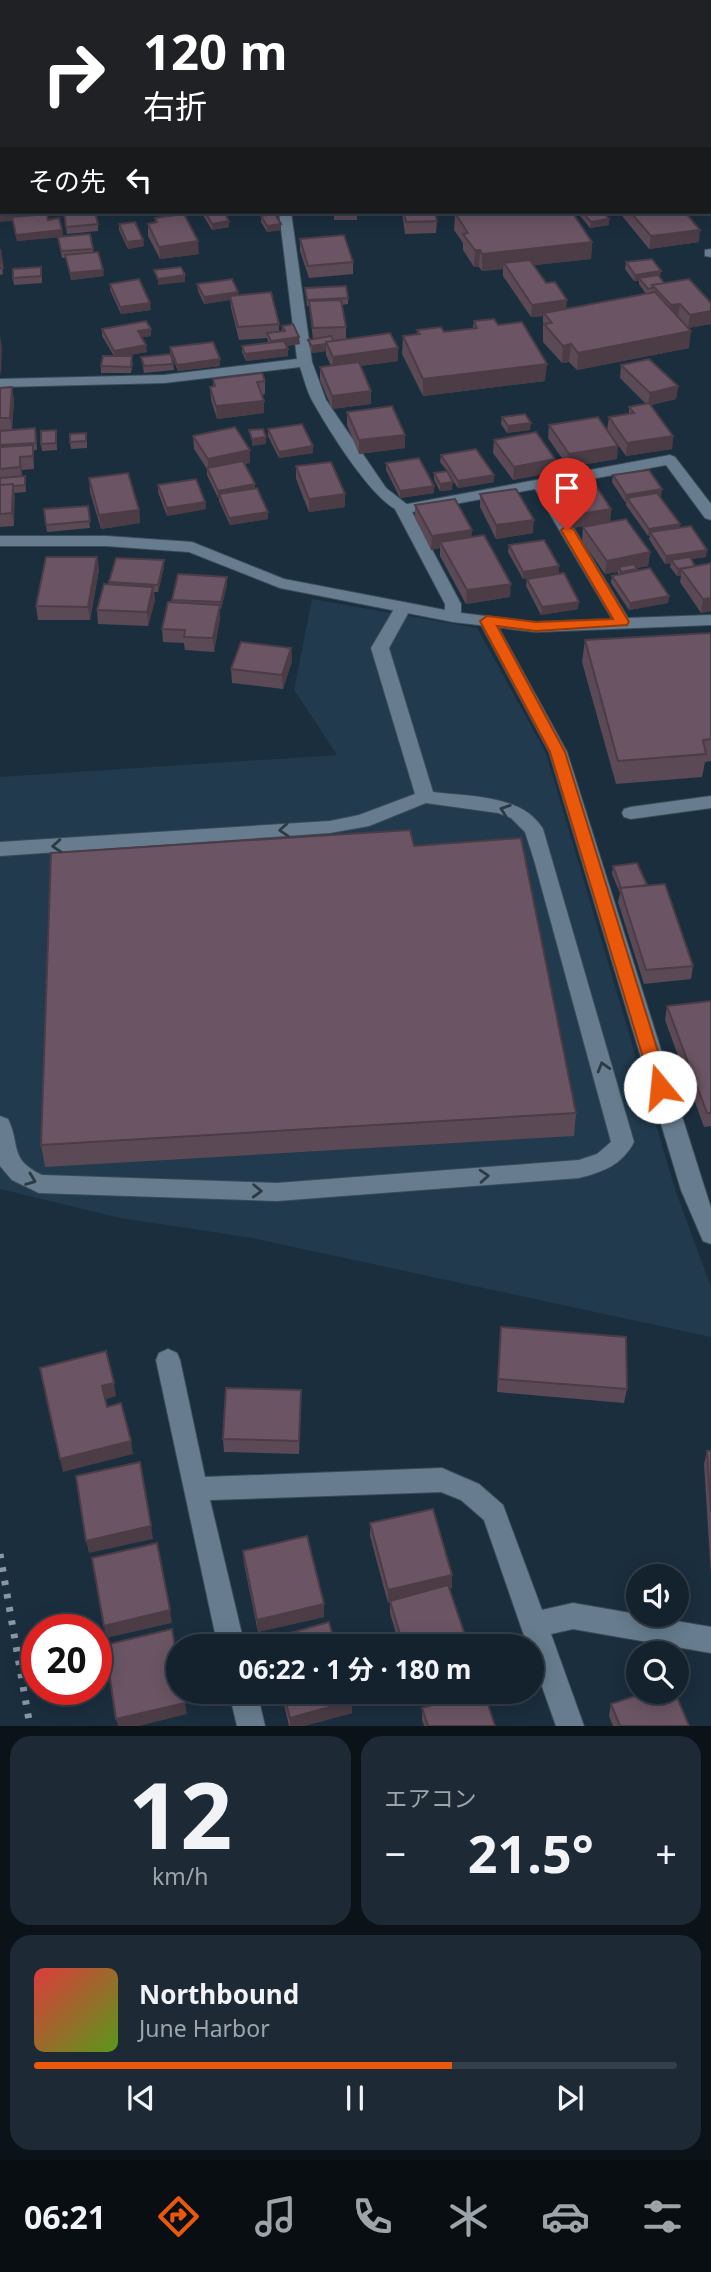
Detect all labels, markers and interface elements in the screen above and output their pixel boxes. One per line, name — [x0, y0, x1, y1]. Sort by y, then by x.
text: 120 m — [143, 18, 288, 84]
icon: right — [28, 28, 119, 119]
text: 右折 — [143, 84, 207, 127]
icon: left — [120, 161, 158, 199]
text: その先 — [28, 163, 106, 199]
pin — [537, 458, 597, 530]
icon: arrive — [548, 469, 586, 507]
one-way arrow — [500, 804, 512, 818]
one-way arrow — [278, 823, 289, 838]
one-way arrow — [51, 838, 62, 853]
position arrow — [623, 1050, 697, 1124]
one-way arrow — [597, 1061, 612, 1073]
one-way arrow — [479, 1169, 490, 1184]
one-way arrow — [24, 1172, 37, 1186]
one-way arrow — [253, 1183, 263, 1199]
map controls — [626, 1564, 689, 1704]
button: sound — [626, 1564, 689, 1627]
speed limit sign: 20 — [21, 1614, 112, 1705]
button: search — [626, 1641, 689, 1704]
text: 06:22 · 1 分 · 180 m — [239, 1651, 471, 1687]
text: 12 — [128, 1752, 232, 1876]
text: エアコン — [385, 1782, 477, 1814]
text: 21.5° — [468, 1817, 594, 1888]
text: − — [385, 1827, 406, 1879]
text: + — [655, 1827, 677, 1879]
text: km/h — [152, 1860, 209, 1892]
text: Northbound — [139, 1976, 299, 2012]
text: June Harbor — [139, 2012, 270, 2044]
icon: previous — [122, 2079, 160, 2117]
icon: pause — [336, 2079, 374, 2117]
icon: next — [551, 2079, 589, 2117]
icon: directions — [154, 2192, 203, 2241]
icon: music — [251, 2192, 300, 2241]
icon: phone — [348, 2192, 397, 2241]
icon: climate — [444, 2192, 493, 2241]
icon: car — [541, 2192, 590, 2241]
icon: filters — [638, 2192, 687, 2241]
text: 06:21 — [24, 2195, 106, 2238]

